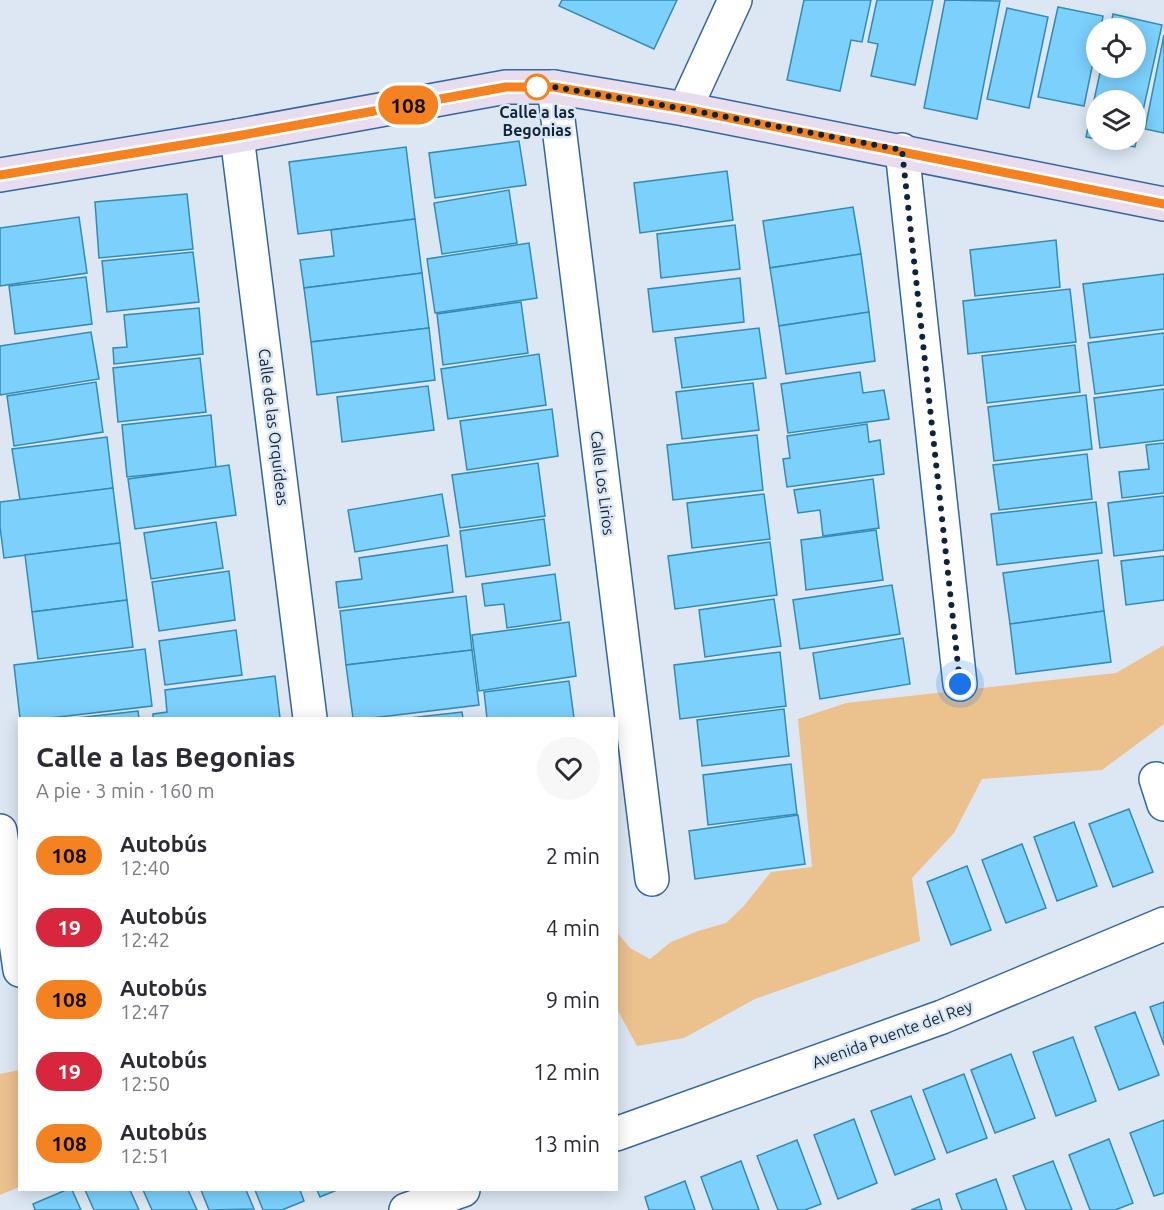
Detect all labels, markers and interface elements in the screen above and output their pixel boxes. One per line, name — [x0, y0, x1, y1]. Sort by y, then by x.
map controls — [1086, 18, 1146, 150]
button: locate — [1086, 18, 1146, 78]
marker: Calle a las Begonias — [524, 74, 550, 100]
line badge: 108 — [374, 86, 442, 124]
button: layers — [1086, 90, 1146, 150]
text: 108 — [390, 93, 426, 117]
place label: Calle a las Begonias — [499, 103, 575, 139]
street label: Calle de las Orquídeas — [255, 347, 293, 507]
street label: Calle Los Lirios — [588, 430, 618, 536]
your location — [945, 669, 975, 699]
button: heart — [537, 737, 600, 800]
text: Calle a las Begonias — [36, 741, 295, 772]
text: A pie · 3 min · 160 m — [36, 779, 214, 802]
text: Autobús — [120, 831, 207, 856]
text: 108 — [51, 843, 87, 867]
text: 2 min — [546, 843, 600, 868]
text: 12:40 — [120, 856, 170, 879]
text: Autobús — [120, 903, 207, 928]
text: 19 — [57, 915, 81, 939]
text: 4 min — [546, 915, 600, 940]
text: 12:42 — [120, 928, 170, 951]
text: Autobús — [120, 975, 207, 1000]
text: 108 — [51, 987, 87, 1011]
text: 9 min — [546, 987, 600, 1012]
street label: Avenida Puente del Rey — [810, 997, 975, 1071]
text: 12:47 — [120, 1000, 170, 1023]
text: Autobús — [120, 1047, 207, 1072]
text: 19 — [57, 1059, 81, 1083]
text: 12 min — [533, 1059, 600, 1084]
text: 12:50 — [120, 1072, 170, 1095]
text: Autobús — [120, 1119, 207, 1144]
text: 108 — [51, 1131, 87, 1155]
text: 13 min — [533, 1131, 600, 1156]
text: 12:51 — [120, 1144, 170, 1167]

